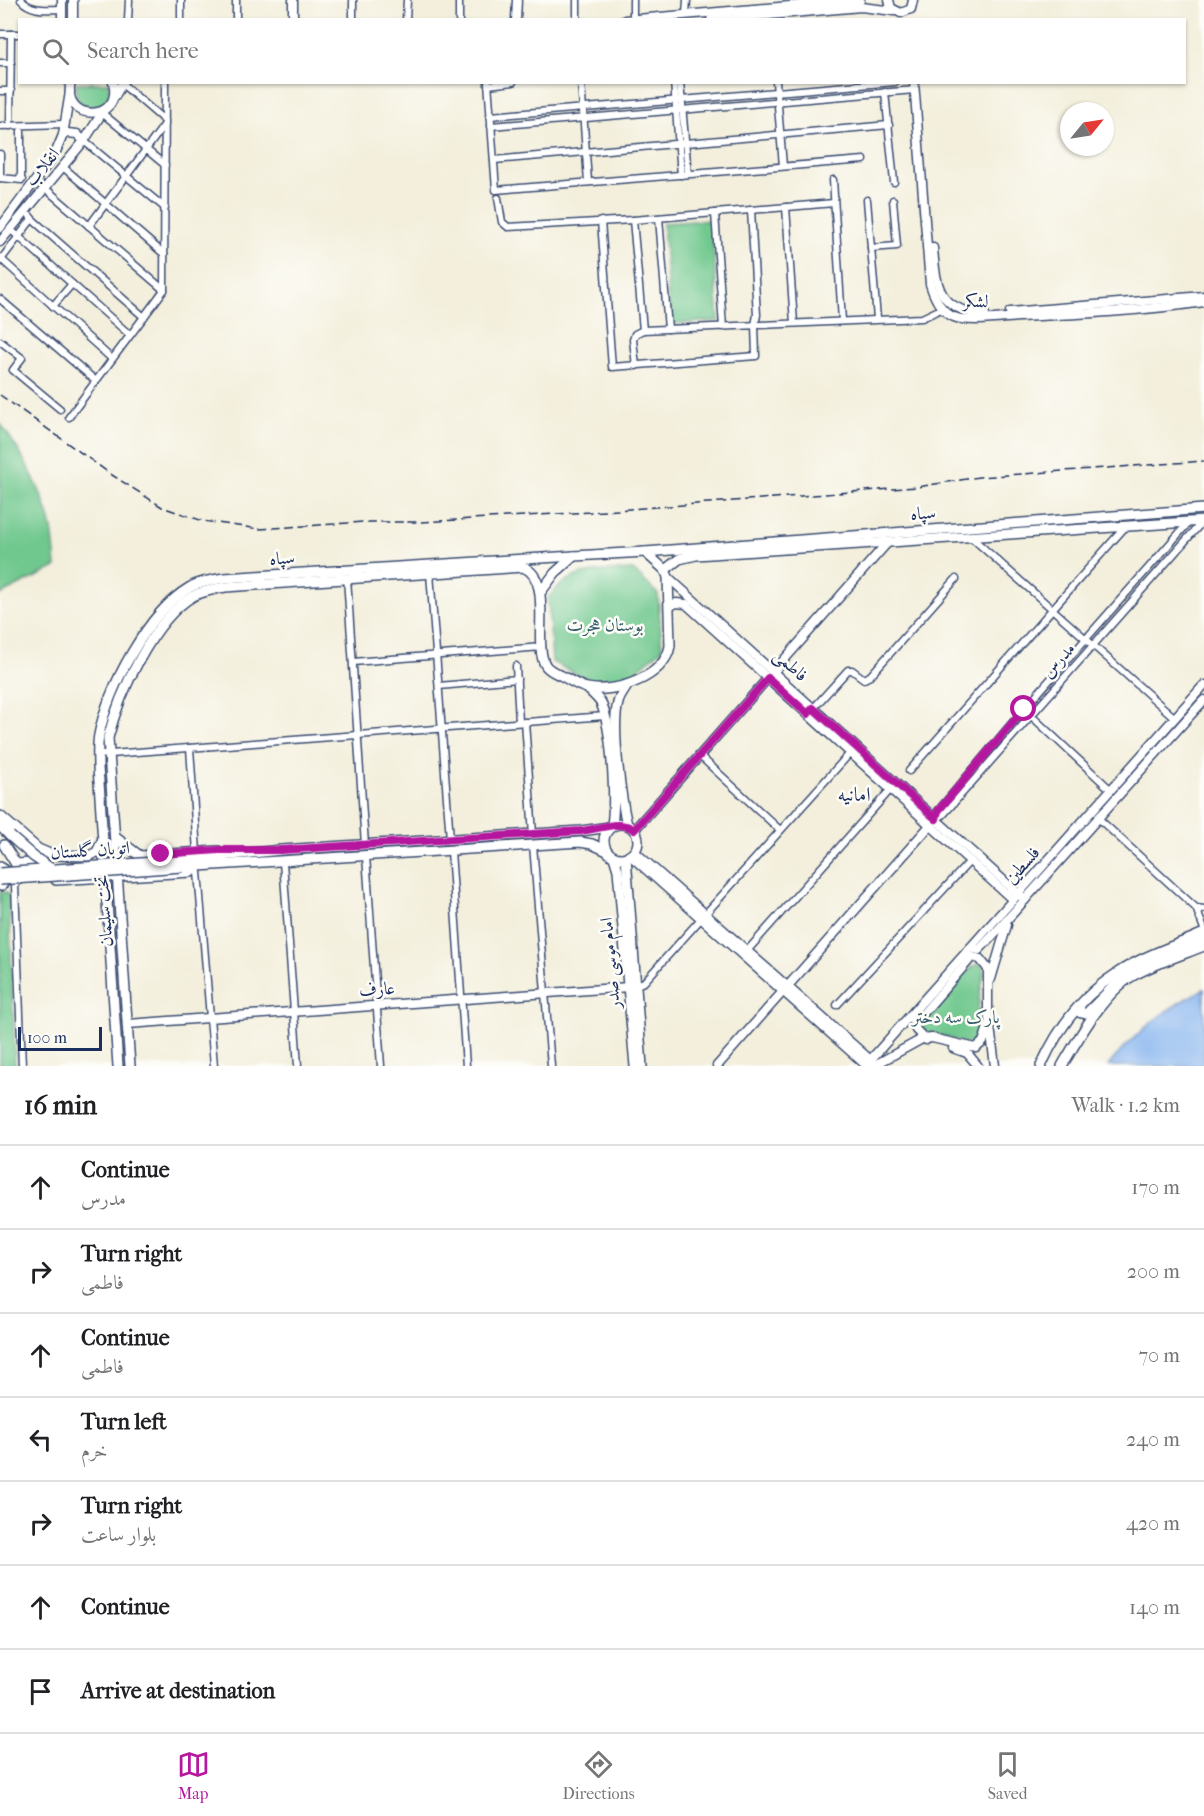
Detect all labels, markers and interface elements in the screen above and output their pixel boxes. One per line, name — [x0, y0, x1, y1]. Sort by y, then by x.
search box — [18, 18, 1186, 84]
icon: search — [39, 35, 72, 68]
text: Search here — [87, 38, 199, 64]
north arrow — [1060, 102, 1114, 156]
street label: انقلاب — [21, 144, 64, 191]
street label: لشکر — [961, 290, 989, 313]
street label: سپاه — [910, 502, 937, 526]
street label: سپاه — [269, 547, 296, 571]
park label: بوستان هجرت — [566, 615, 644, 637]
street label: مدرس — [1037, 638, 1080, 682]
street label: فاطمی — [769, 645, 812, 687]
route start — [1010, 695, 1036, 721]
district label: امانیه — [837, 783, 871, 806]
street label: اتوبان گلستان — [49, 836, 131, 864]
route end — [147, 840, 173, 866]
street label: فلسطین — [1000, 842, 1044, 888]
street label: تخت سلیمان — [92, 874, 117, 948]
street label: امام موسی صدر — [596, 916, 630, 1012]
street label: عارف — [358, 978, 396, 1001]
park label: پارک سه دختر — [910, 1007, 1001, 1030]
scale bar — [18, 1024, 102, 1052]
text: 100 m — [27, 1028, 67, 1047]
text: 16 min — [24, 1090, 97, 1121]
text: Walk · 1.2 km — [1072, 1094, 1180, 1117]
text: Continue — [81, 1157, 170, 1183]
icon: ahead — [24, 1171, 57, 1204]
text: 170 m — [1131, 1176, 1180, 1199]
text: مدرس — [81, 1187, 126, 1210]
text: Turn right — [81, 1241, 182, 1267]
icon: right — [24, 1255, 57, 1288]
text: 200 m — [1127, 1260, 1180, 1283]
text: فاطمی — [81, 1271, 124, 1294]
text: Continue — [81, 1325, 170, 1351]
icon: ahead — [24, 1339, 57, 1372]
text: 70 m — [1138, 1344, 1180, 1367]
text: فاطمی — [81, 1355, 124, 1378]
text: Turn left — [81, 1409, 167, 1435]
icon: left — [24, 1423, 57, 1456]
text: 240 m — [1126, 1428, 1180, 1451]
text: خرم — [81, 1439, 108, 1462]
text: Turn right — [81, 1493, 182, 1519]
icon: right — [24, 1507, 57, 1540]
text: 420 m — [1126, 1512, 1180, 1535]
text: بلوار ساعت — [81, 1523, 156, 1546]
icon: ahead — [24, 1591, 57, 1624]
text: Continue — [81, 1594, 170, 1620]
text: 140 m — [1129, 1596, 1180, 1619]
icon: arrive — [24, 1675, 57, 1708]
text: Arrive at destination — [81, 1678, 275, 1704]
tab: Map — [177, 1748, 210, 1803]
tab: Directions — [563, 1748, 635, 1803]
tab: Saved — [988, 1748, 1027, 1803]

